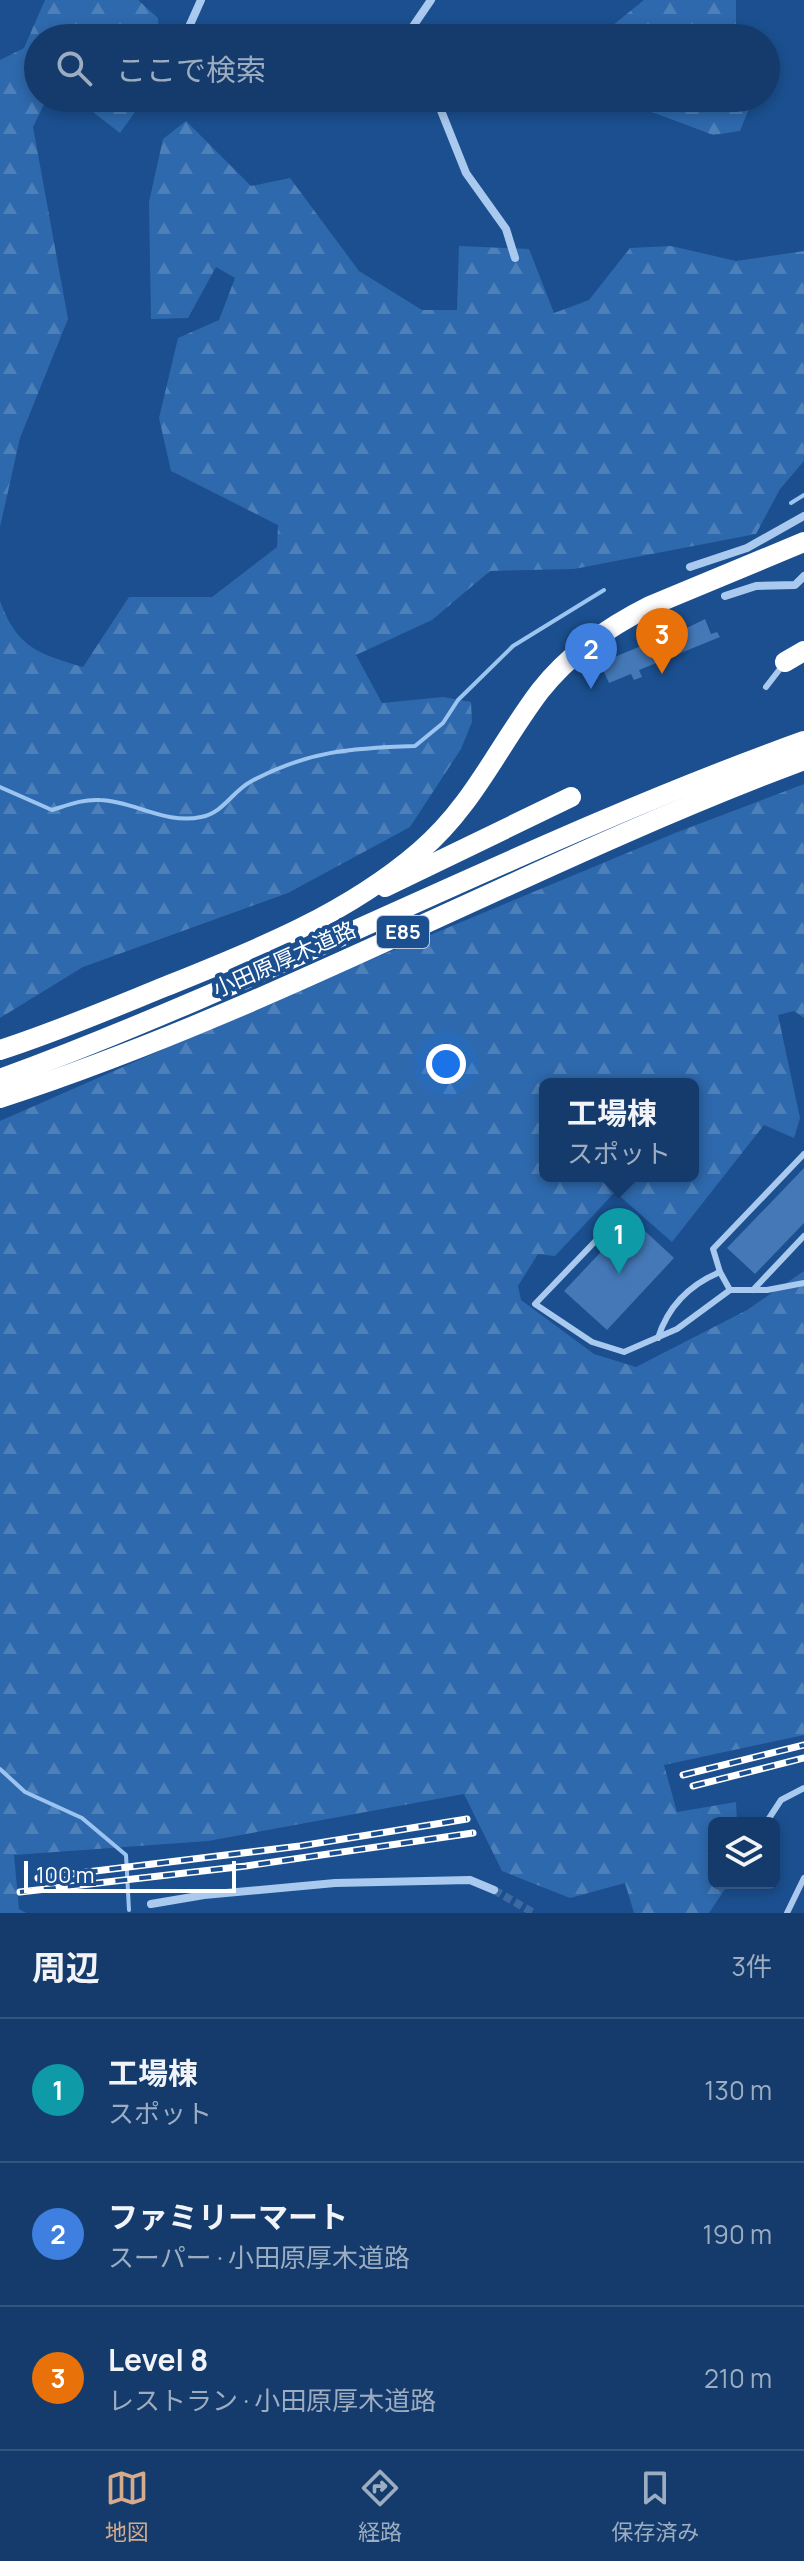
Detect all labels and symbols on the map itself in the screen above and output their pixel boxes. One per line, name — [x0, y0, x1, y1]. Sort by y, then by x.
pin: 3 — [636, 608, 688, 674]
pin: 2 — [565, 623, 617, 689]
street label: 小田原厚木道路 — [208, 914, 360, 1004]
road number: E85 — [377, 916, 429, 948]
your location — [426, 1044, 466, 1084]
pin: 1 — [593, 1208, 645, 1274]
scale bar — [24, 1857, 236, 1893]

